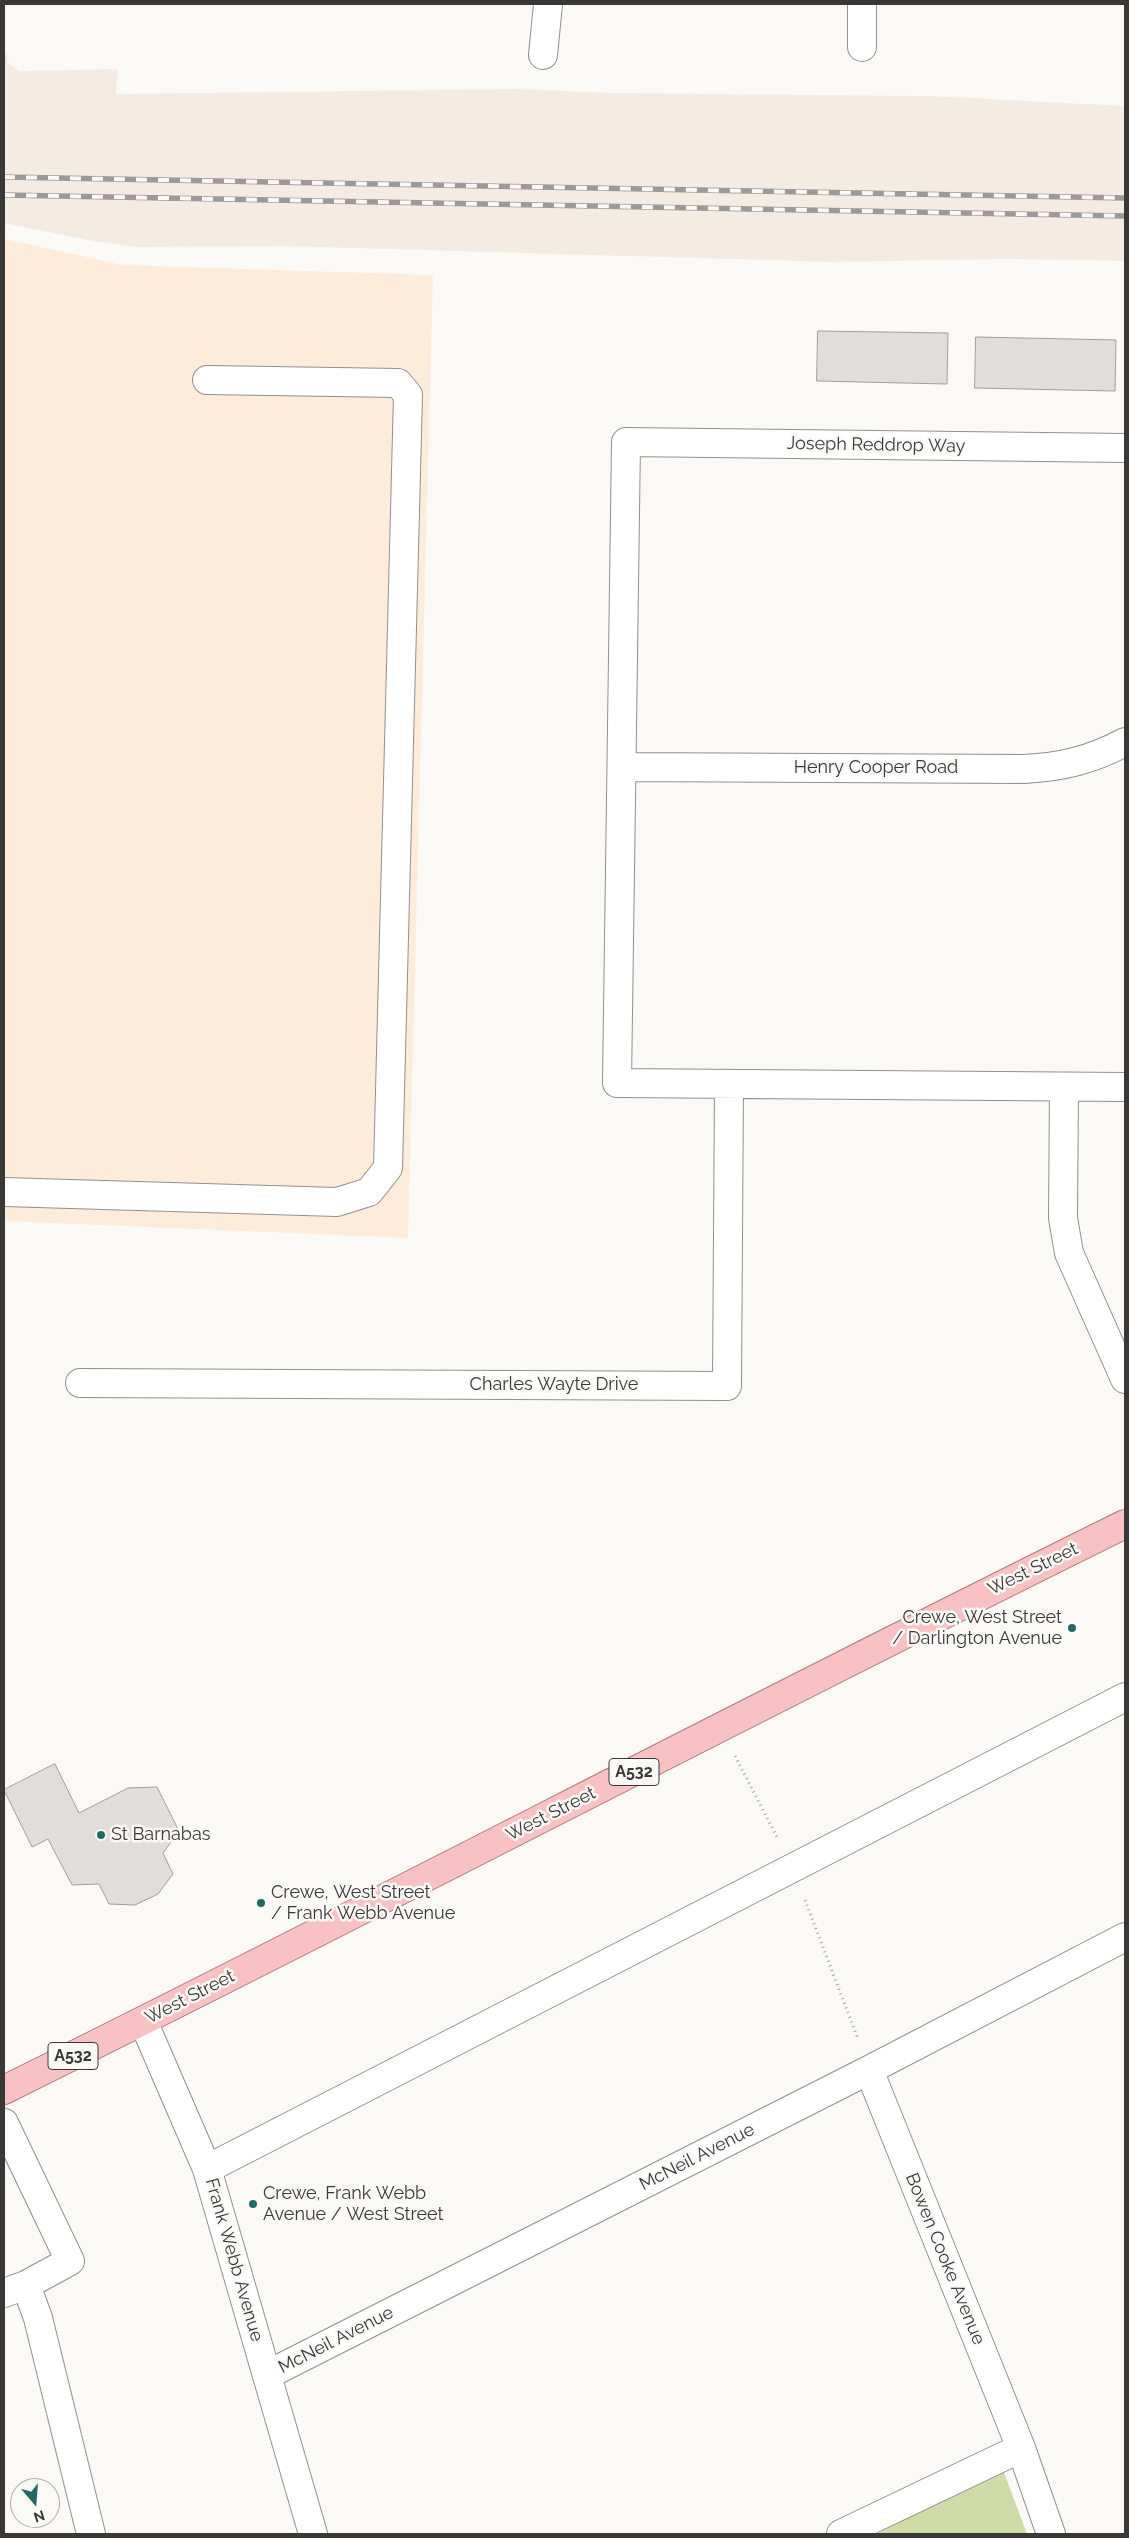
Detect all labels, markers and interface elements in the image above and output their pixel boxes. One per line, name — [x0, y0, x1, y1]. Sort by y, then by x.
street label: Joseph Reddrop Way — [786, 433, 966, 457]
street label: Henry Cooper Road — [794, 757, 958, 779]
street label: Charles Wayte Drive — [470, 1374, 638, 1396]
street label: West Street — [984, 1538, 1082, 1600]
place label: Crewe, West Street / Darlington Avenue — [892, 1607, 1062, 1650]
marker: Crewe, West Street / Darlington Avenue — [1066, 1622, 1078, 1634]
road number: A532 — [609, 1758, 659, 1785]
street label: West Street — [503, 1782, 599, 1846]
place label: St Barnabas — [111, 1824, 210, 1846]
marker: St Barnabas — [95, 1829, 107, 1841]
place label: Crewe, West Street / Frank Webb Avenue — [271, 1882, 455, 1925]
marker: Crewe, West Street / Frank Webb Avenue — [255, 1897, 267, 1909]
street label: West Street — [142, 1965, 238, 2029]
road number: A532 — [48, 2042, 98, 2070]
street label: McNeil Avenue — [636, 2119, 758, 2195]
street label: Bowen Cooke Avenue — [901, 2170, 989, 2348]
street label: Frank Webb Avenue — [200, 2176, 268, 2344]
place label: Crewe, Frank Webb Avenue / West Street — [263, 2183, 444, 2226]
marker: Crewe, Frank Webb Avenue / West Street — [247, 2198, 259, 2210]
street label: McNeil Avenue — [275, 2302, 397, 2378]
north arrow — [10, 2478, 60, 2528]
text: N — [32, 2507, 47, 2526]

